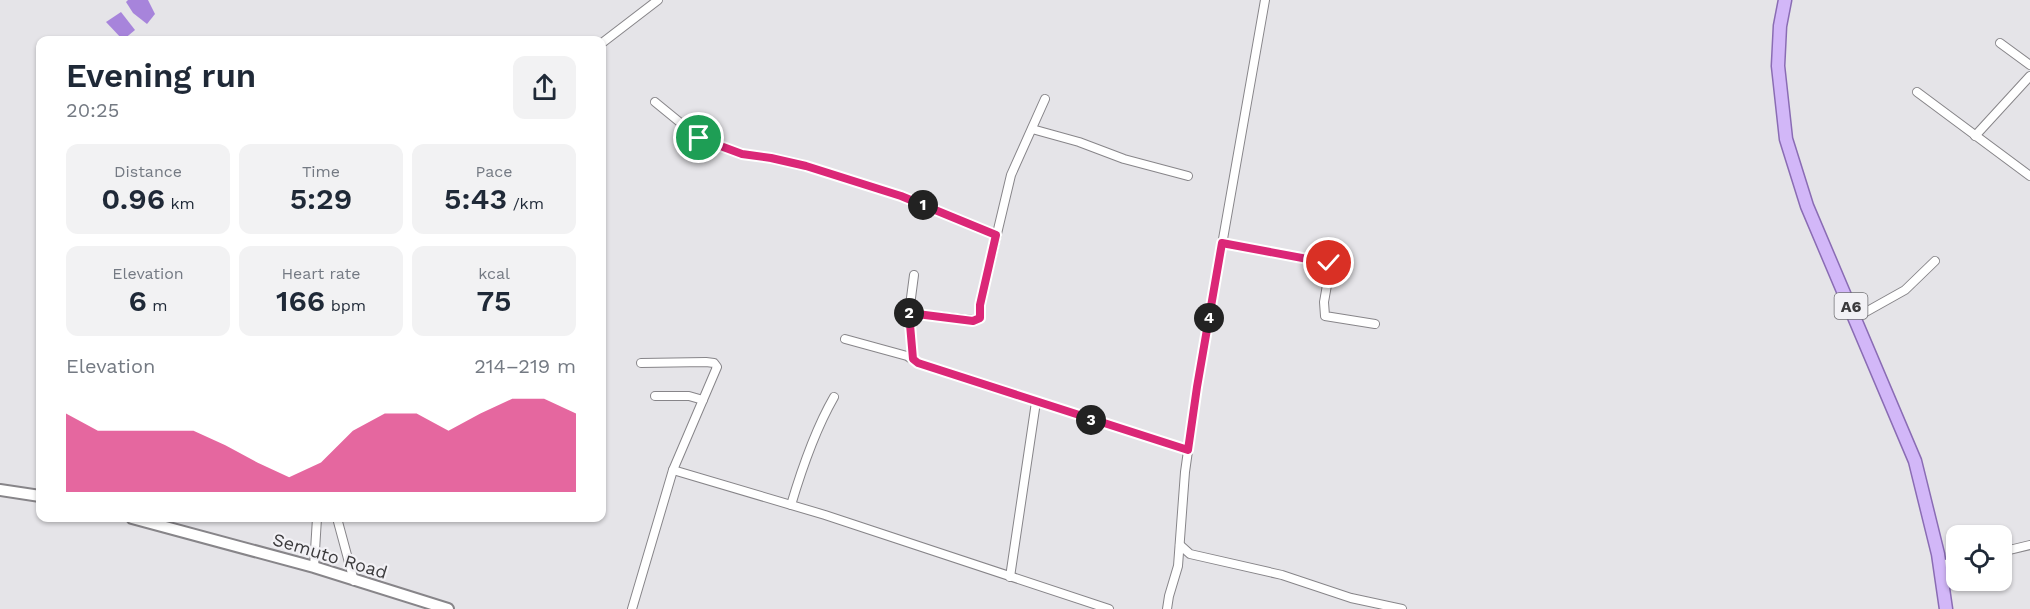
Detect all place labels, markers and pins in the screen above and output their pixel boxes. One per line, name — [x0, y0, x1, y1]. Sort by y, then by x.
pin — [673, 112, 724, 163]
pin: 1 — [908, 190, 938, 220]
pin — [1303, 237, 1354, 288]
pin: 2 — [894, 298, 924, 328]
pin: 4 — [1194, 303, 1224, 333]
pin: 3 — [1076, 405, 1106, 435]

